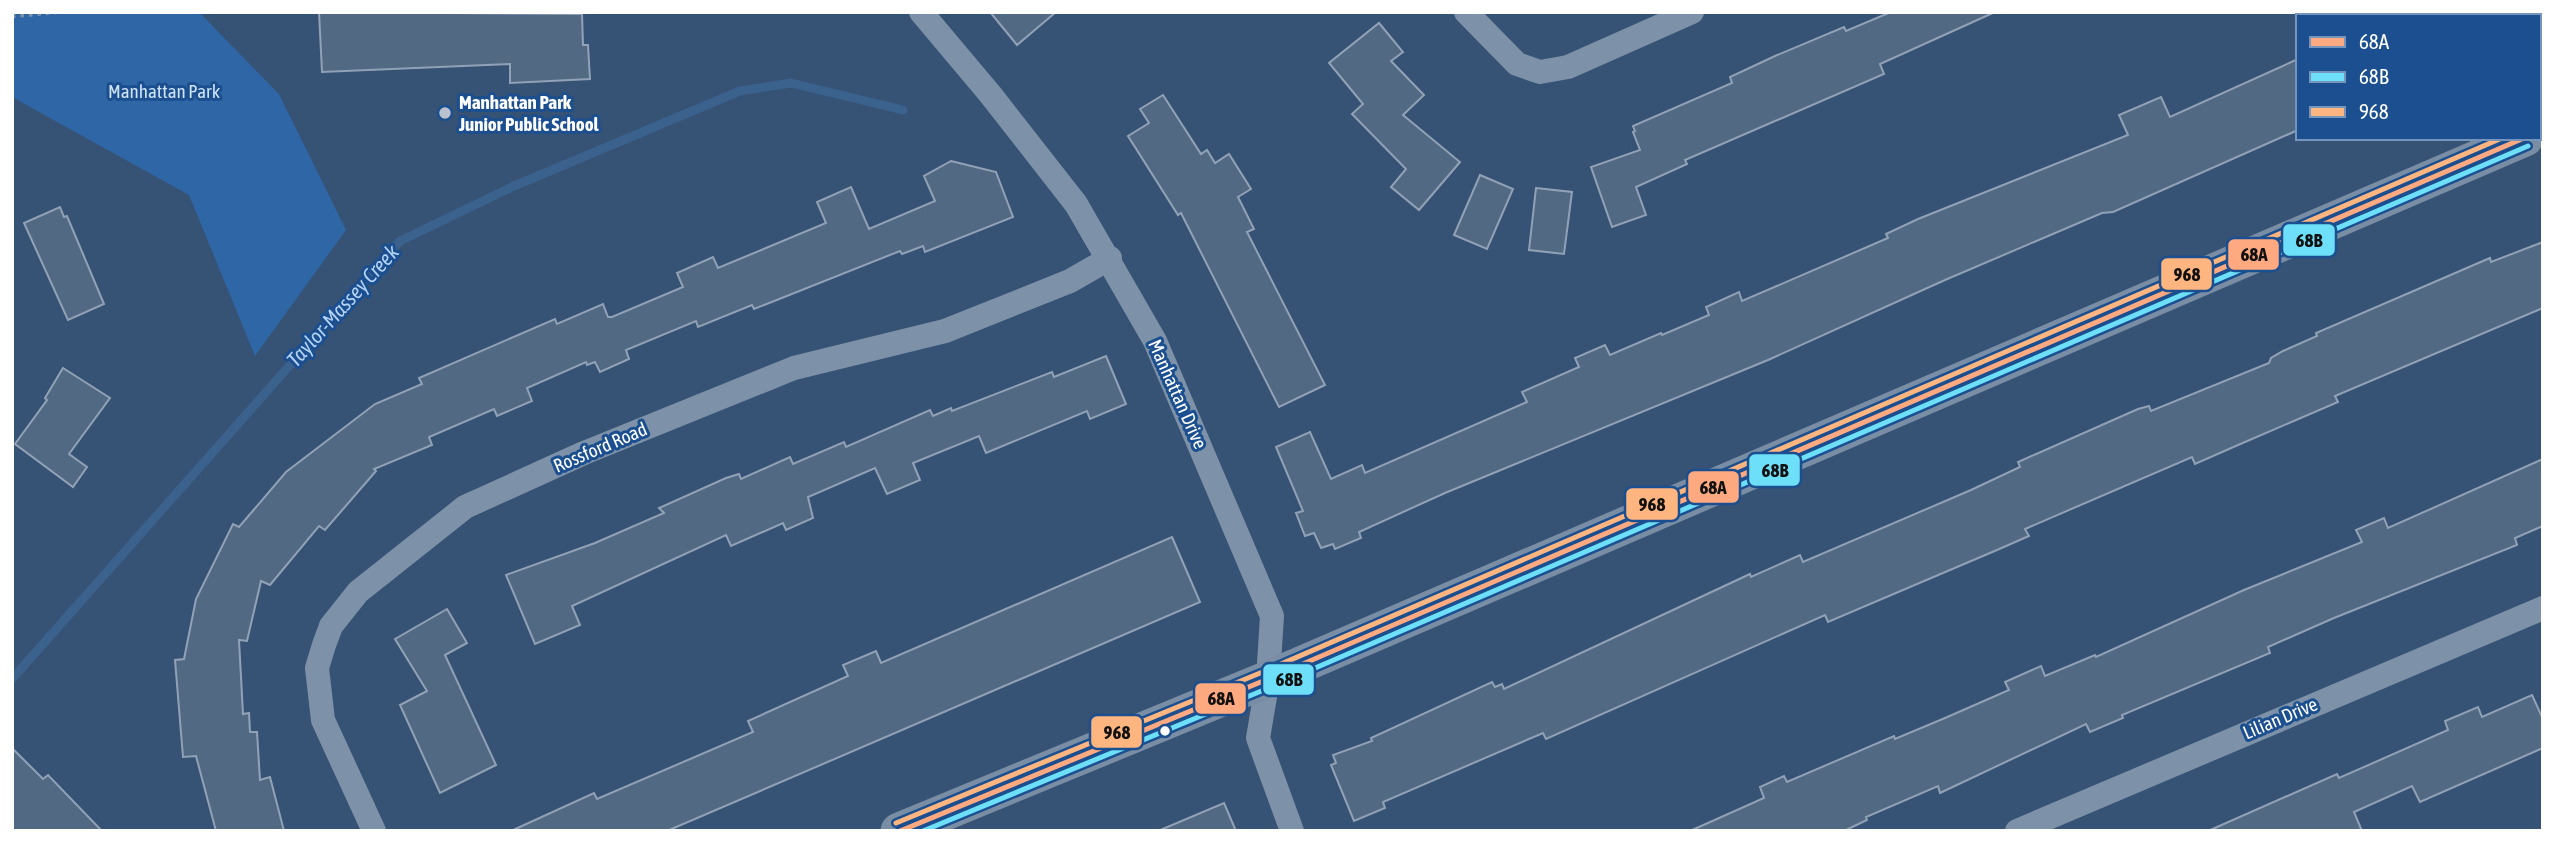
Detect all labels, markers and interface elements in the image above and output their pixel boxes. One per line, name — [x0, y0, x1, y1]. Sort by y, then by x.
legend — [2296, 14, 2541, 140]
text: 68A — [2359, 29, 2390, 53]
text: 68B — [2359, 64, 2389, 88]
park label: Manhattan Park — [108, 80, 221, 102]
place label: Manhattan Park Junior Public School — [458, 91, 600, 135]
text: 968 — [2359, 99, 2389, 123]
marker: Manhattan Park Junior Public School — [437, 105, 453, 121]
line badge: 68B — [2282, 223, 2336, 257]
text: 68B — [2296, 229, 2322, 251]
line badge: 68A — [2227, 238, 2280, 271]
water label: Taylor-Massey Creek — [281, 239, 404, 371]
text: 68A — [2240, 243, 2268, 265]
line badge: 968 — [2160, 257, 2213, 291]
text: 968 — [2174, 263, 2200, 285]
street label: Manhattan Drive — [1144, 336, 1212, 452]
street label: Rossford Road — [550, 417, 650, 477]
line badge: 68B — [1748, 453, 1801, 487]
text: 68B — [1762, 459, 1788, 481]
line badge: 68A — [1687, 470, 1740, 504]
text: 68A — [1699, 476, 1727, 498]
line badge: 968 — [1625, 487, 1679, 521]
text: 968 — [1639, 493, 1665, 515]
line badge: 68B — [1262, 663, 1315, 696]
text: 68B — [1276, 668, 1302, 690]
line badge: 68A — [1194, 682, 1247, 715]
text: 68A — [1207, 687, 1235, 709]
street label: Lilian Drive — [2239, 693, 2321, 743]
line badge: 968 — [1090, 715, 1143, 749]
text: 968 — [1104, 721, 1130, 743]
unlabelled marker — [1158, 724, 1172, 738]

